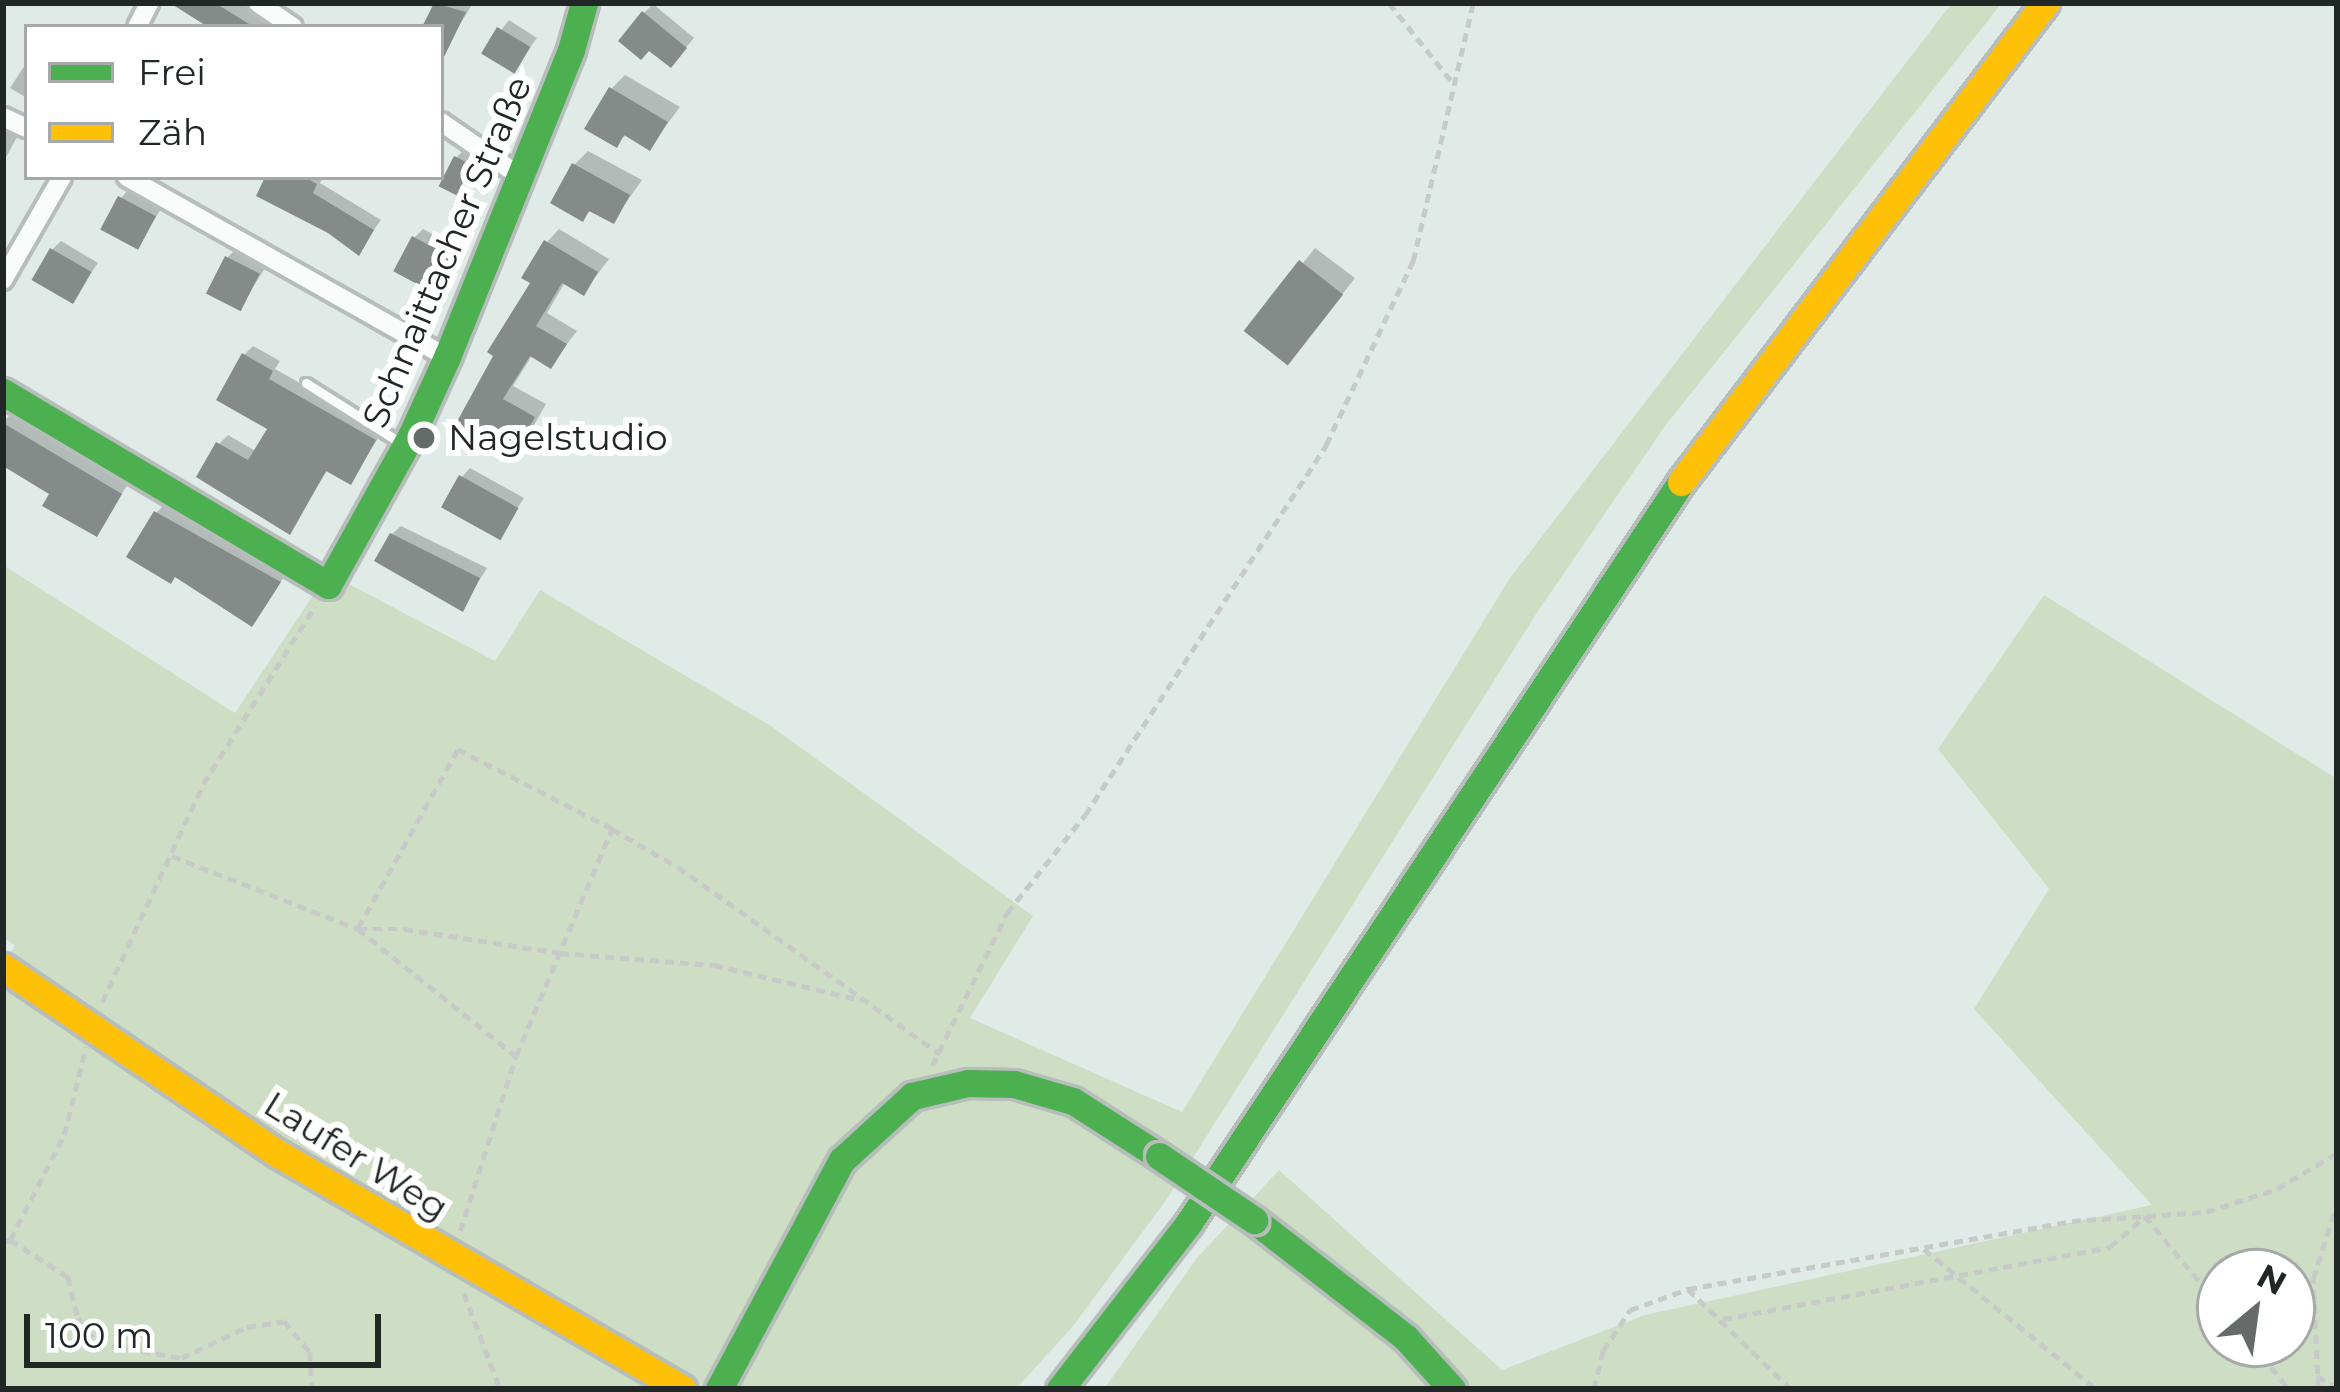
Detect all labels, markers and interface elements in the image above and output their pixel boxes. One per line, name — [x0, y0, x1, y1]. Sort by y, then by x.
legend — [24, 24, 444, 180]
text: Frei — [138, 50, 206, 94]
street label: Schnaittacher Straße — [353, 70, 541, 434]
text: Zäh — [138, 110, 207, 154]
place label: Nagelstudio — [448, 416, 668, 460]
marker: Nagelstudio — [411, 425, 437, 451]
street label: Laufer Weg — [256, 1082, 456, 1230]
north arrow — [2196, 1248, 2316, 1368]
text: N — [2251, 1255, 2293, 1303]
scale bar — [30, 1290, 387, 1364]
text: 100 m — [45, 1313, 153, 1357]

